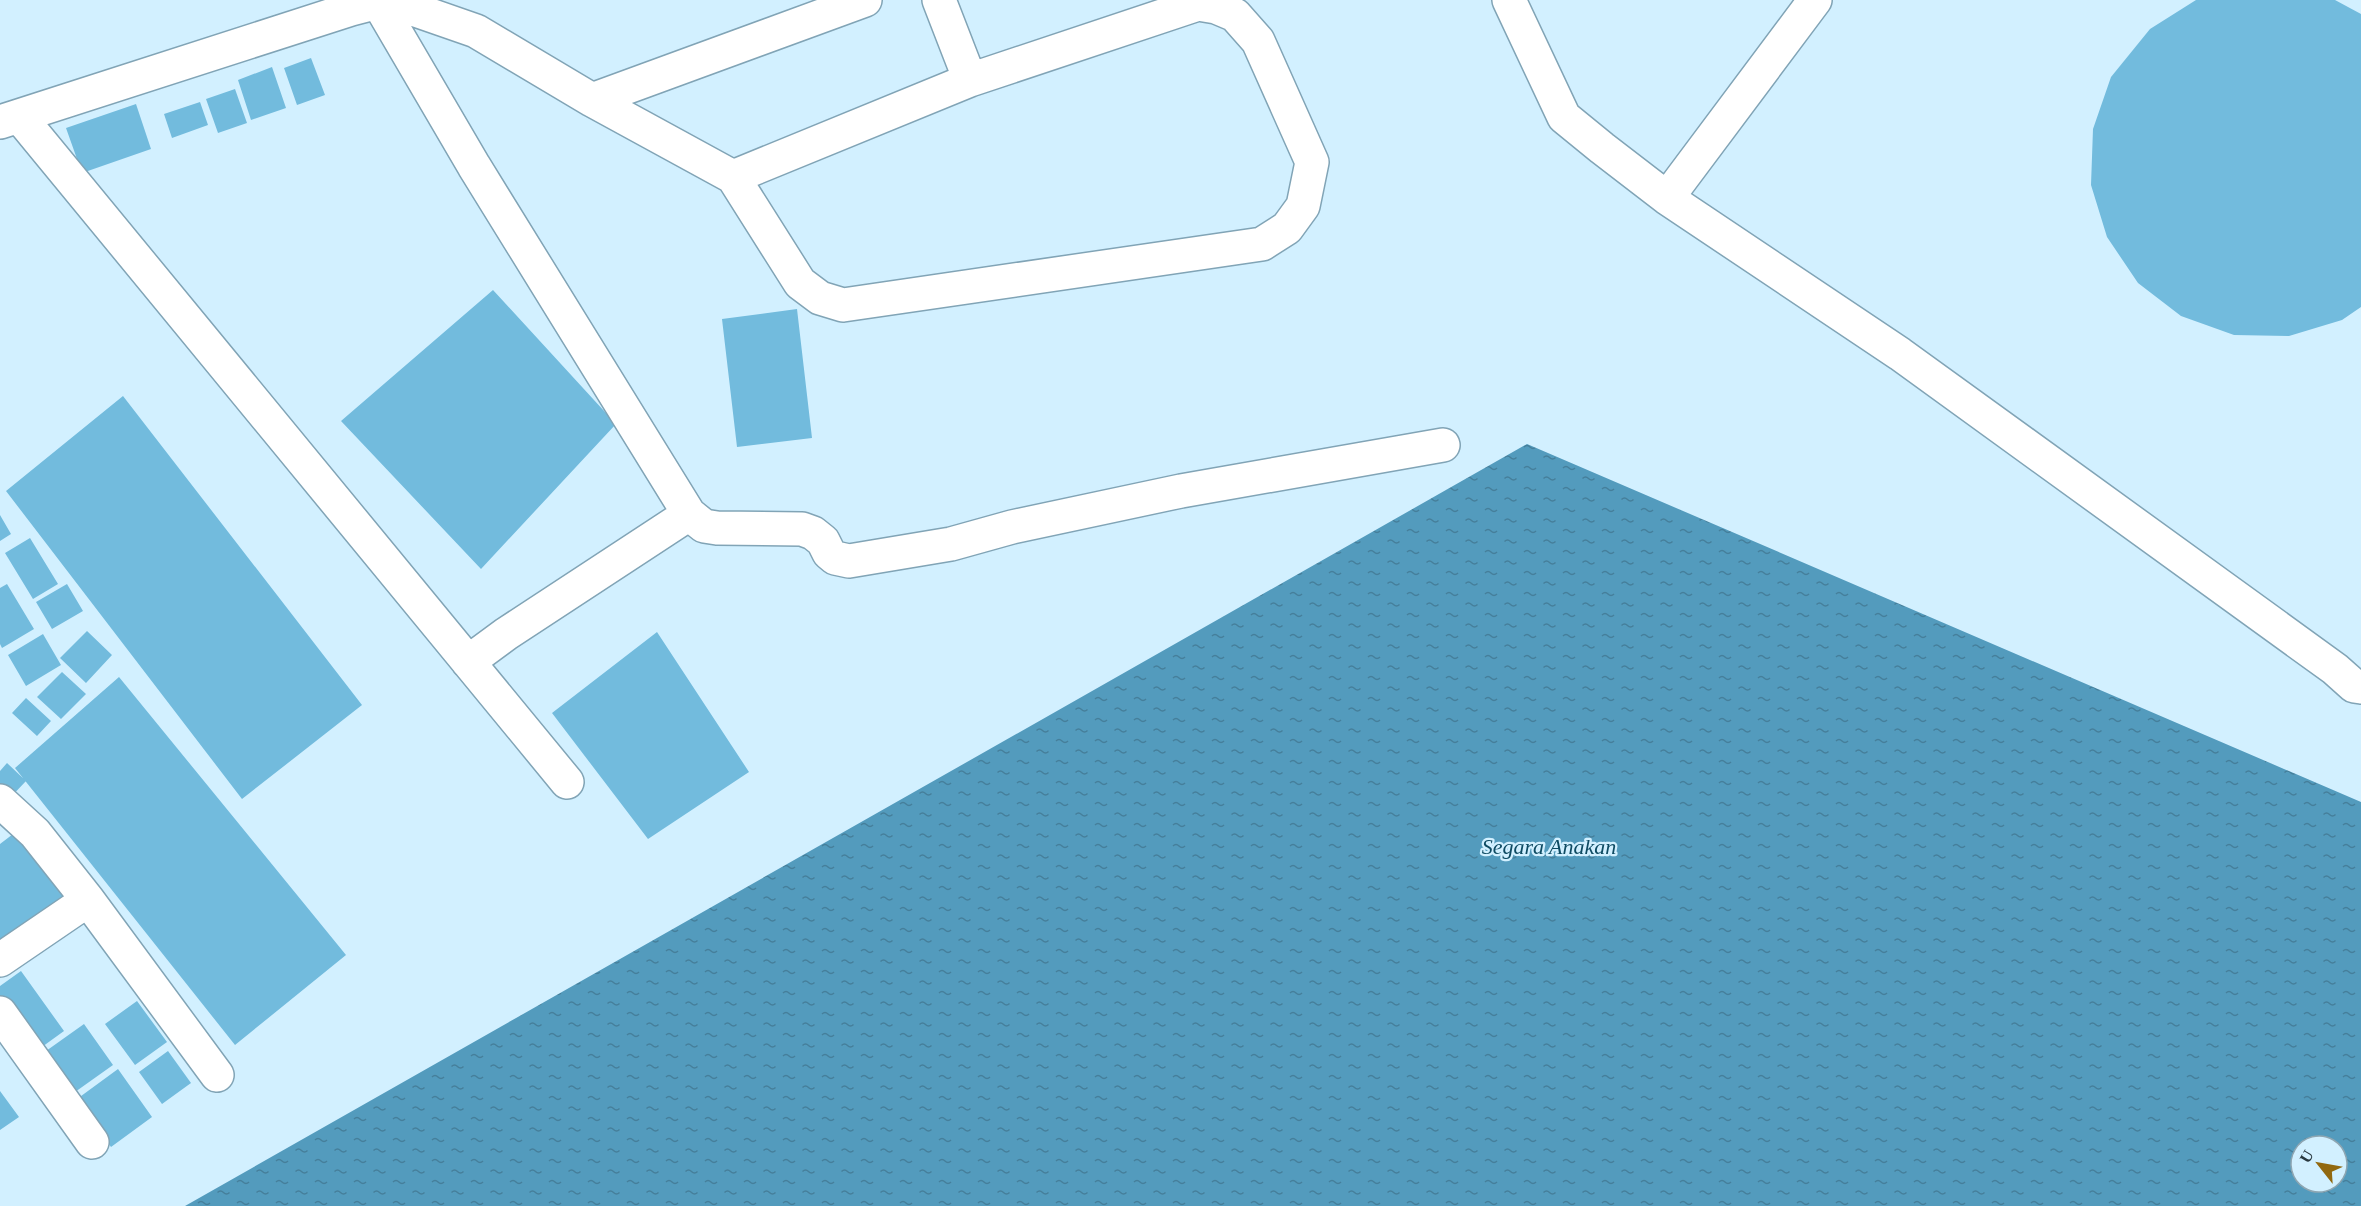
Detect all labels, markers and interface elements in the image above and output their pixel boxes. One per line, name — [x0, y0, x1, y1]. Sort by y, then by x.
water label: Segara Anakan — [1482, 834, 1616, 859]
north arrow — [2289, 1134, 2349, 1194]
text: U — [2296, 1147, 2317, 1166]

